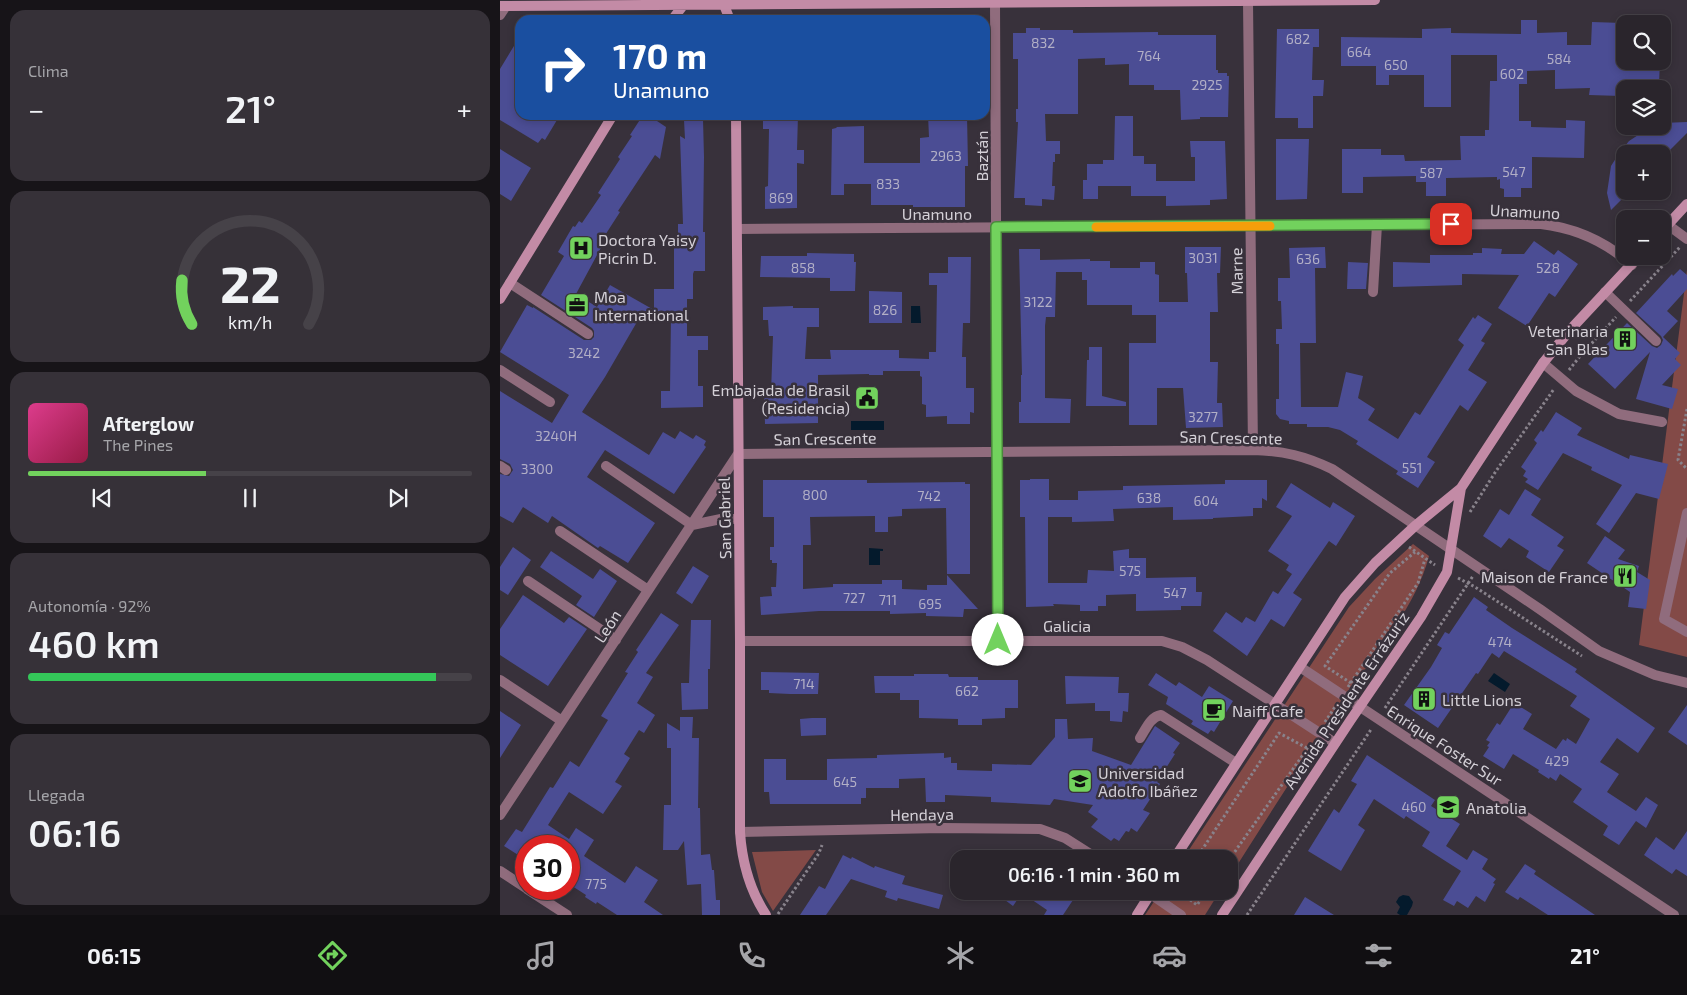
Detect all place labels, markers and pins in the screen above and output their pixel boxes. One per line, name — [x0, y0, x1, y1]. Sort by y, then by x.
pin — [1430, 203, 1472, 245]
place label: Doctora Yaisy Picrin D. — [598, 230, 697, 267]
hospital icon: Doctora Yaisy Picrin D. — [568, 235, 594, 261]
place label: Moa International — [594, 287, 689, 324]
office icon: Moa International — [564, 292, 590, 318]
place label: Veterinaria San Blas — [1528, 321, 1608, 358]
building icon: Veterinaria San Blas — [1612, 326, 1638, 352]
place label: Embajada de Brasil (Residencia) — [712, 380, 850, 417]
public building icon: Embajada de Brasil (Residencia) — [854, 385, 880, 411]
restaurant icon: Maison de France — [1612, 563, 1638, 589]
place label: Maison de France — [1481, 567, 1608, 586]
building icon: Little Lions — [1411, 686, 1437, 712]
place label: Little Lions — [1442, 690, 1522, 709]
cafe icon: Naiff Cafe — [1201, 697, 1227, 723]
place label: Naiff Cafe — [1232, 701, 1303, 720]
place label: Universidad Adolfo Ibáñez — [1098, 763, 1198, 800]
school or university icon: Universidad Adolfo Ibáñez — [1067, 768, 1093, 794]
school or university icon: Anatolia — [1435, 794, 1461, 820]
place label: Anatolia — [1466, 798, 1527, 817]

